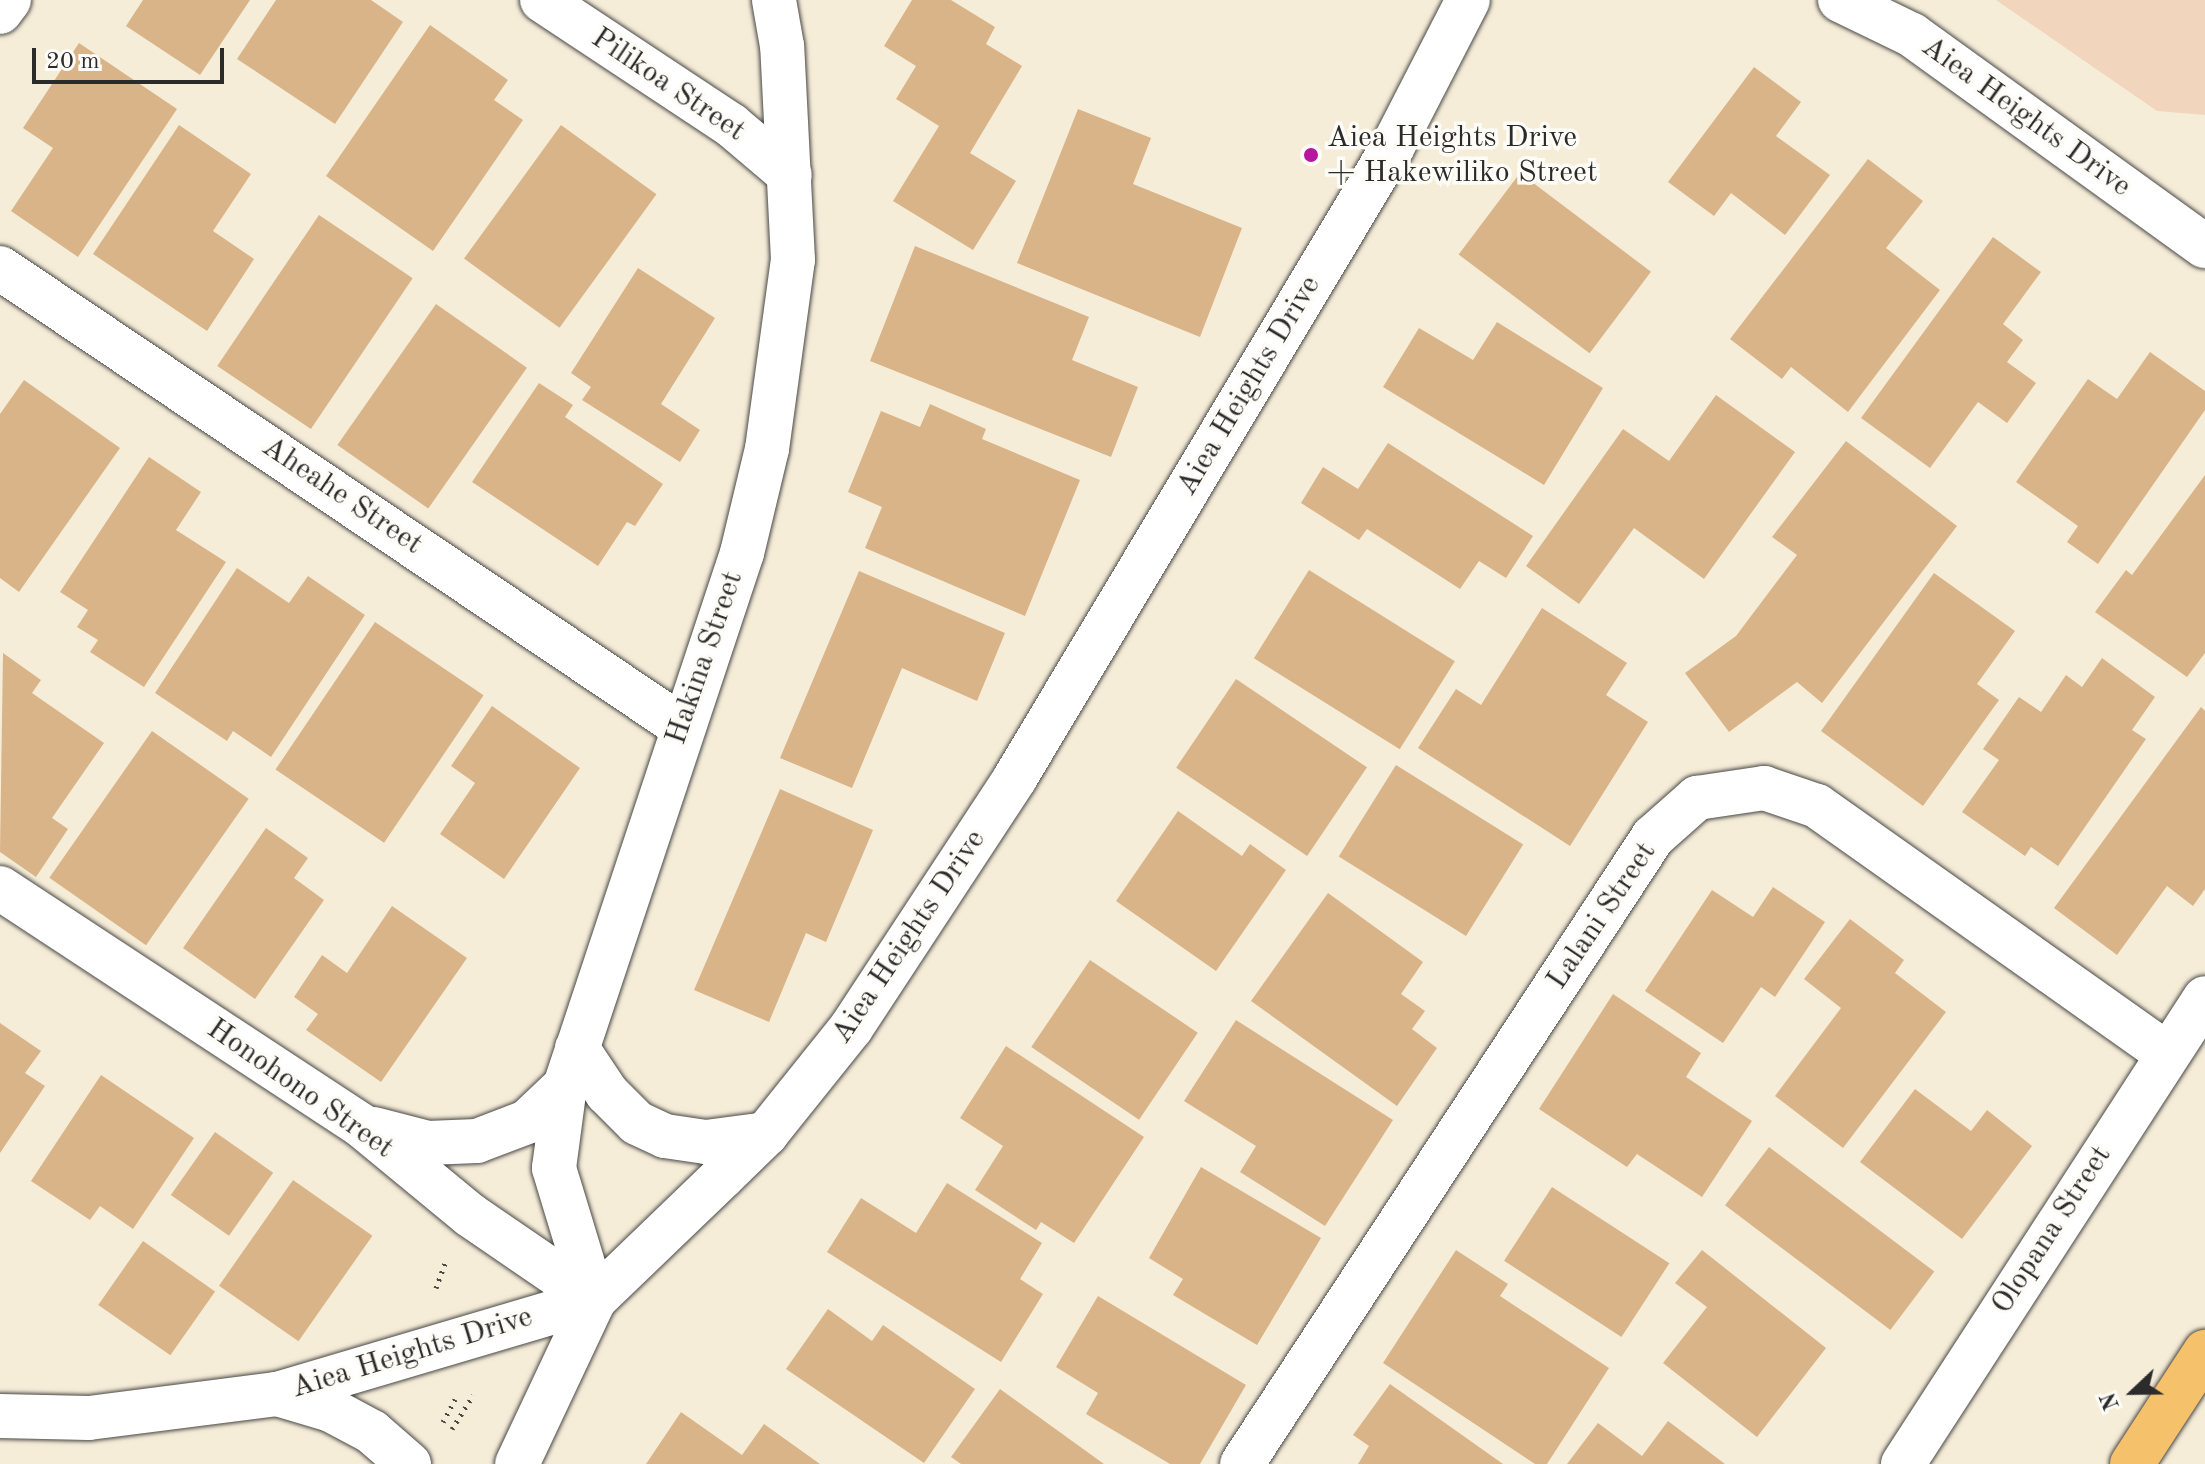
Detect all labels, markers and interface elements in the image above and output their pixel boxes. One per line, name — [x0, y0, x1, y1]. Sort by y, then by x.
street label: Pilikoa Street — [584, 20, 752, 150]
street label: Aiea Heights Drive — [1914, 29, 2138, 205]
scale bar — [36, 32, 228, 82]
text: 20 m — [46, 50, 100, 74]
place label: Aiea Heights Drive + Hakewiliko Street — [1327, 120, 1597, 190]
marker: Aiea Heights Drive + Hakewiliko Street — [1302, 146, 1320, 164]
street label: Aiea Heights Drive — [1169, 270, 1329, 502]
street label: Aheahe Street — [255, 429, 429, 563]
street label: Hakina Street — [659, 567, 751, 749]
street label: Aiea Heights Drive — [824, 823, 994, 1051]
street label: Lalani Street — [1540, 835, 1664, 997]
street label: Honohono Street — [200, 1011, 400, 1167]
street label: Olopana Street — [1984, 1139, 2120, 1321]
street label: Aiea Heights Drive — [287, 1299, 537, 1407]
north arrow — [2093, 1352, 2173, 1432]
text: N — [2097, 1389, 2124, 1413]

